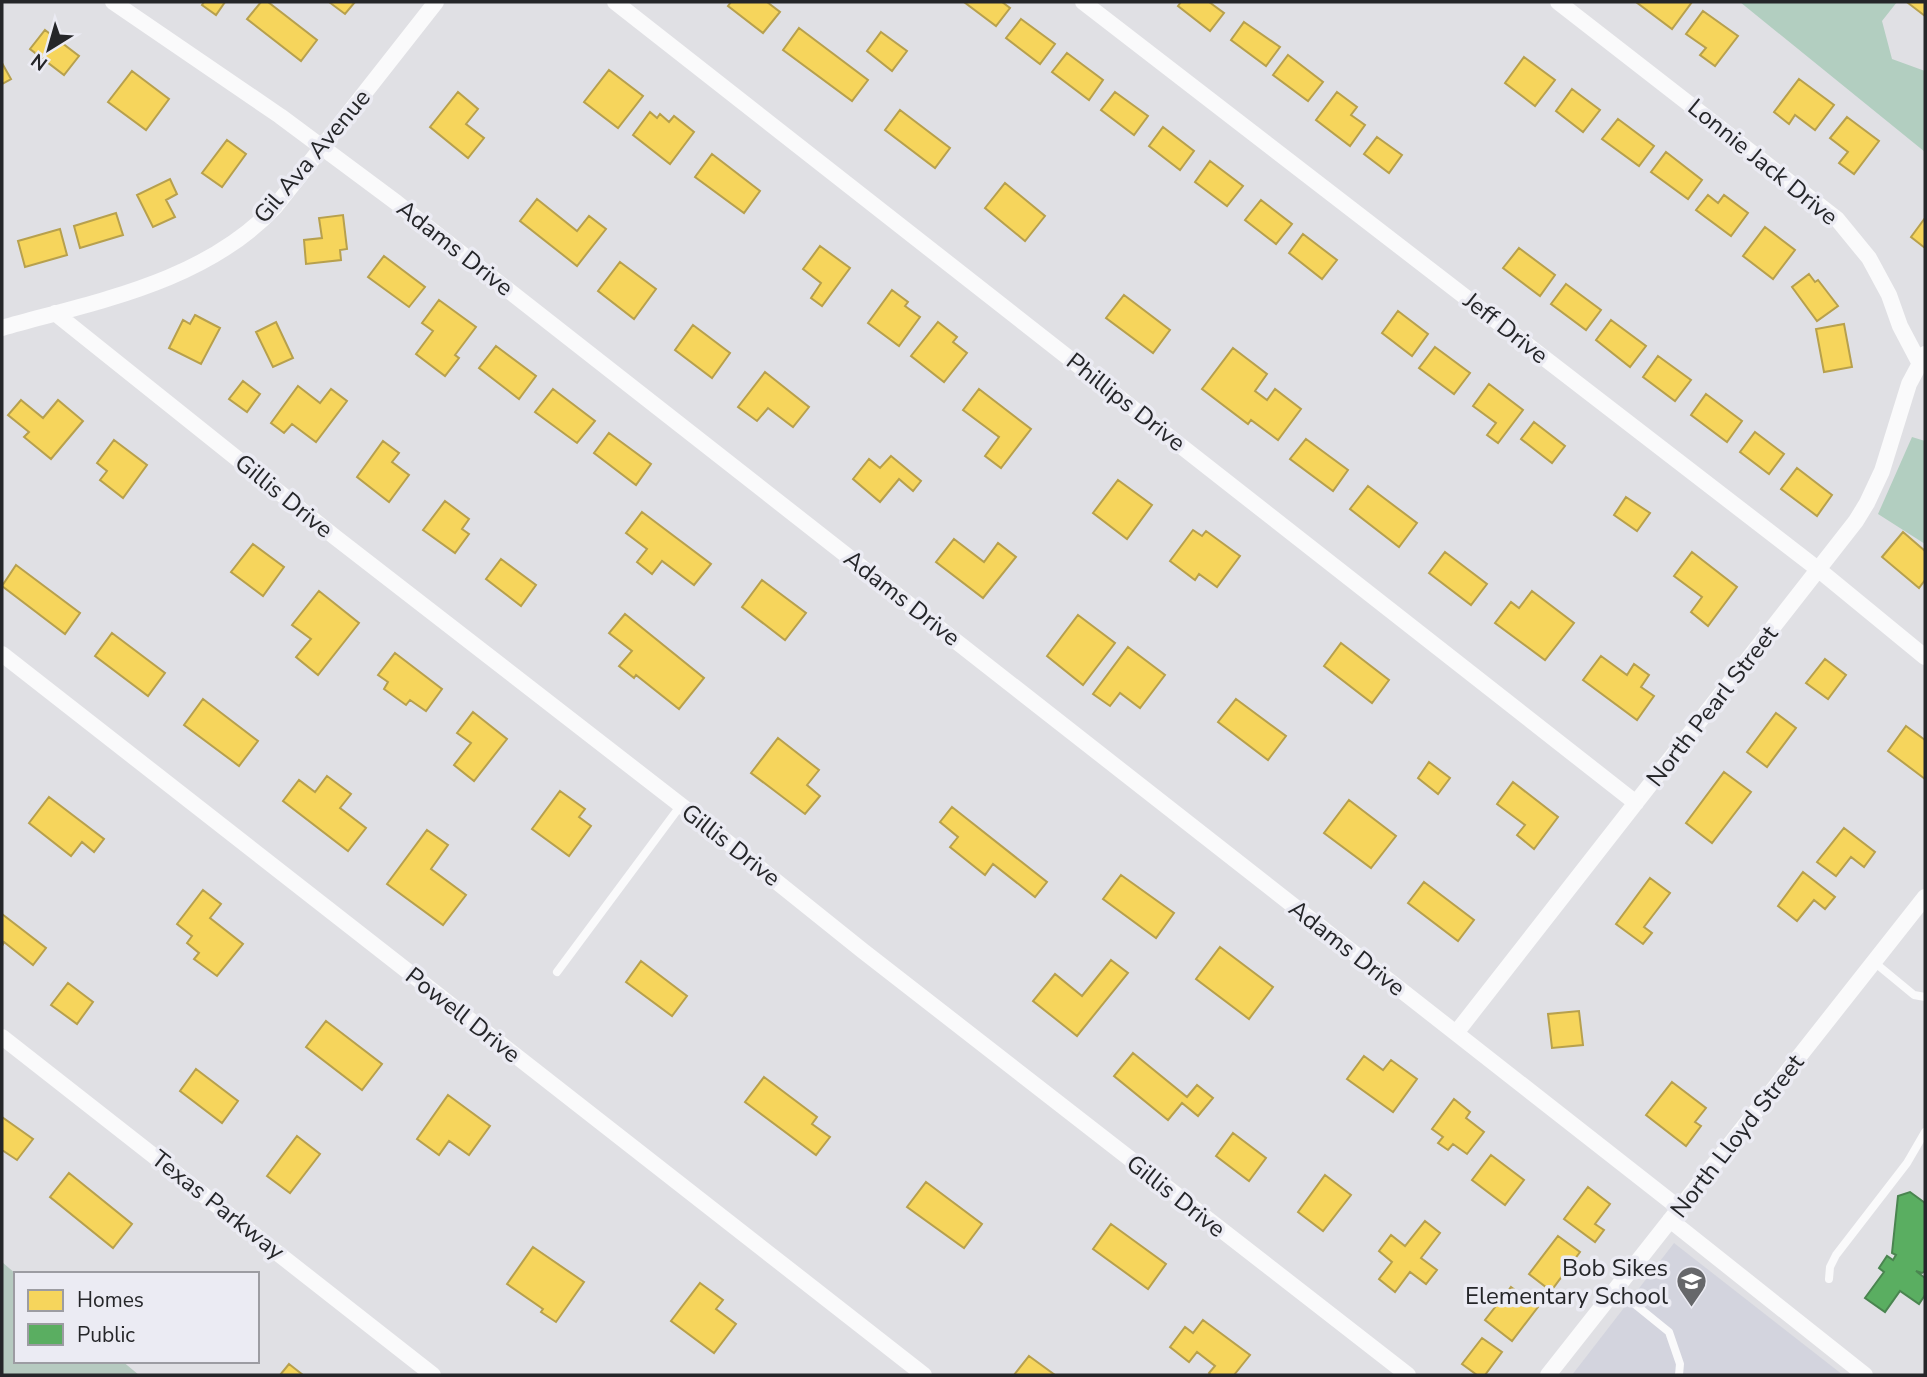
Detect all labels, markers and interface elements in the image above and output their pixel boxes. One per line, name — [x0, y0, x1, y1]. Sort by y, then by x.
north arrow — [14, 14, 84, 84]
text: N — [26, 47, 53, 76]
street label: Gil Ava Avenue — [246, 82, 378, 230]
street label: Lonnie Jack Drive — [1681, 91, 1845, 233]
street label: Adams Drive — [390, 193, 520, 303]
street label: Jeff Drive — [1456, 284, 1555, 371]
street label: Phillips Drive — [1060, 345, 1192, 459]
street label: Gillis Drive — [228, 447, 340, 545]
street label: Adams Drive — [837, 543, 967, 653]
street label: North Pearl Street — [1639, 618, 1785, 793]
street label: Gillis Drive — [675, 796, 787, 894]
street label: Adams Drive — [1282, 893, 1412, 1003]
street label: Powell Drive — [399, 960, 527, 1070]
street label: North Lloyd Street — [1663, 1047, 1811, 1224]
street label: Texas Parkway — [145, 1143, 292, 1267]
street label: Gillis Drive — [1120, 1147, 1232, 1245]
place label: Bob Sikes Elementary School — [1465, 1252, 1668, 1312]
school or university icon: Bob Sikes Elementary School — [1674, 1265, 1708, 1309]
legend — [14, 1272, 259, 1363]
text: Homes — [77, 1286, 144, 1314]
text: Public — [77, 1321, 135, 1349]

